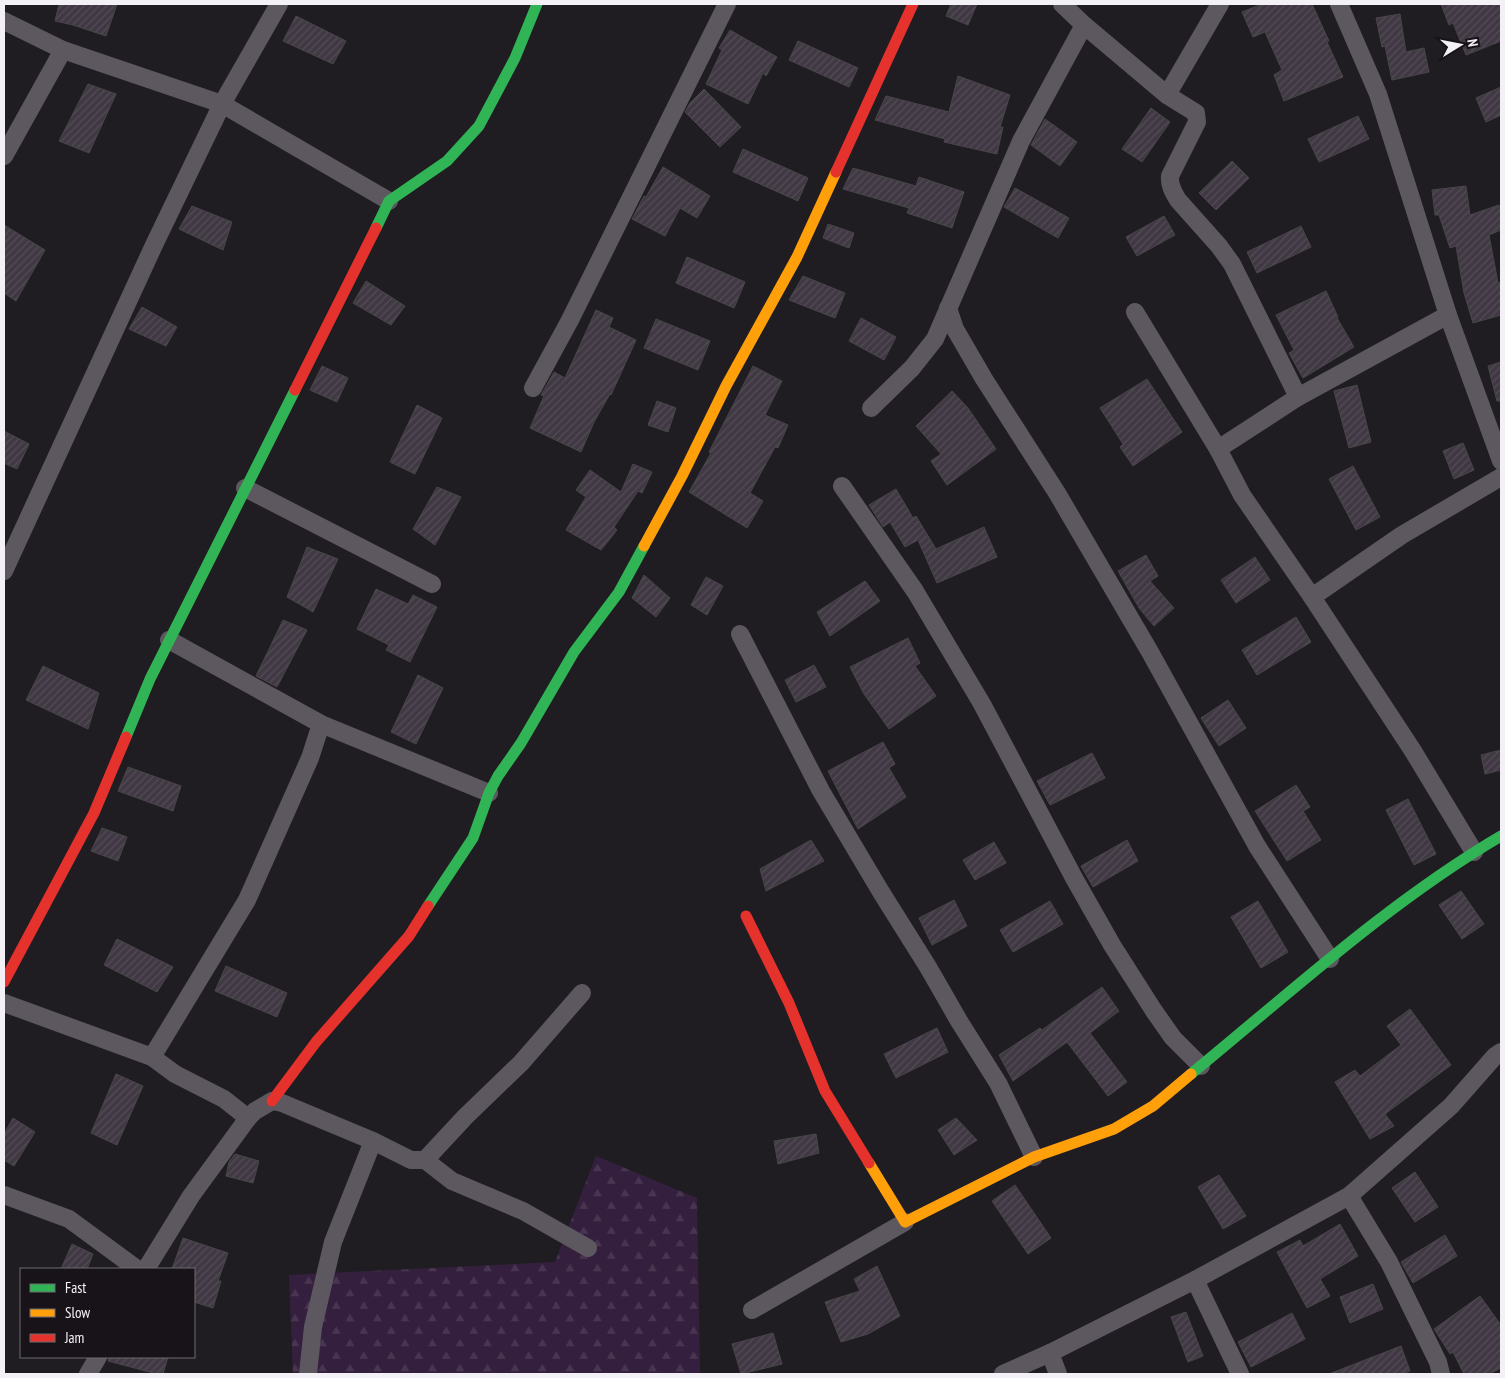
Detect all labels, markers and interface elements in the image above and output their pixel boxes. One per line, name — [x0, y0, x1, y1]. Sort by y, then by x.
north arrow — [1435, 20, 1485, 70]
text: N — [1463, 37, 1482, 48]
legend — [20, 1268, 195, 1358]
text: Fast — [65, 1278, 86, 1297]
text: Slow — [65, 1303, 90, 1322]
text: Jam — [64, 1328, 84, 1347]

